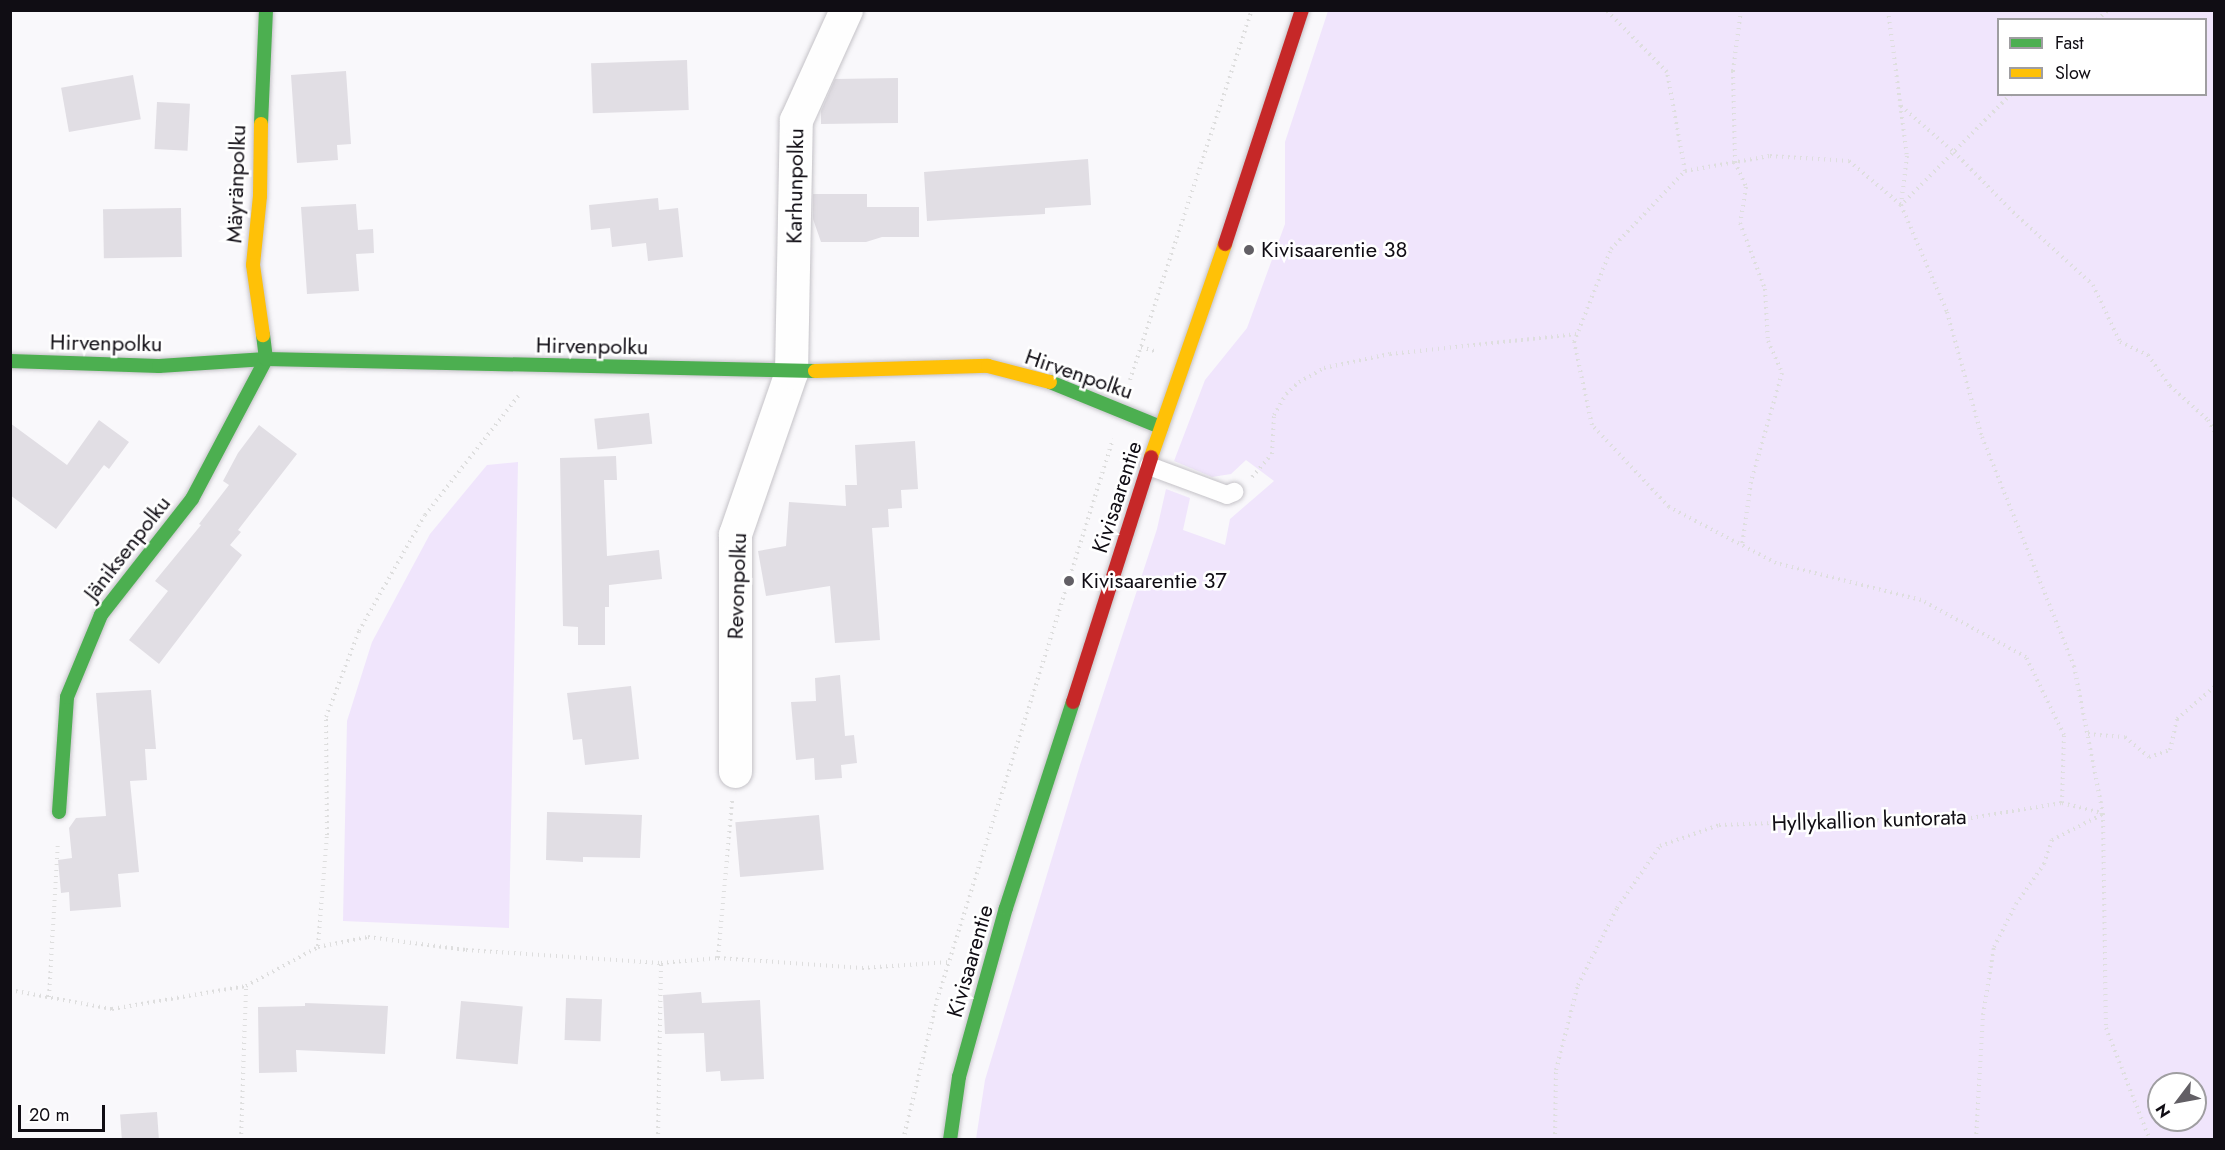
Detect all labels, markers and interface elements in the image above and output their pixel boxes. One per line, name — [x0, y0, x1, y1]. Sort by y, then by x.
legend — [1997, 18, 2207, 96]
text: Fast — [2055, 30, 2084, 56]
text: Slow — [2055, 60, 2091, 86]
street label: Mäyränpolku — [221, 124, 251, 244]
street label: Karhunpolku — [781, 128, 809, 244]
place label: Kivisaarentie 38 — [1261, 237, 1408, 263]
marker: Kivisaarentie 38 — [1242, 243, 1256, 257]
street label: Hirvenpolku — [50, 329, 162, 357]
street label: Hirvenpolku — [536, 332, 648, 360]
street label: Hirvenpolku — [1022, 343, 1136, 405]
street label: Kivisaarentie — [1087, 438, 1147, 556]
street label: Jäniksenpolku — [78, 491, 176, 605]
street label: Revonpolku — [722, 532, 752, 640]
place label: Kivisaarentie 37 — [1081, 568, 1227, 594]
marker: Kivisaarentie 37 — [1062, 574, 1076, 588]
street label: Hyllykallion kuntorata — [1771, 803, 1967, 837]
street label: Kivisaarentie — [941, 902, 999, 1020]
north arrow — [2147, 1072, 2207, 1132]
scale bar — [21, 1093, 108, 1131]
text: N — [2150, 1099, 2176, 1122]
text: 20 m — [29, 1102, 69, 1128]

